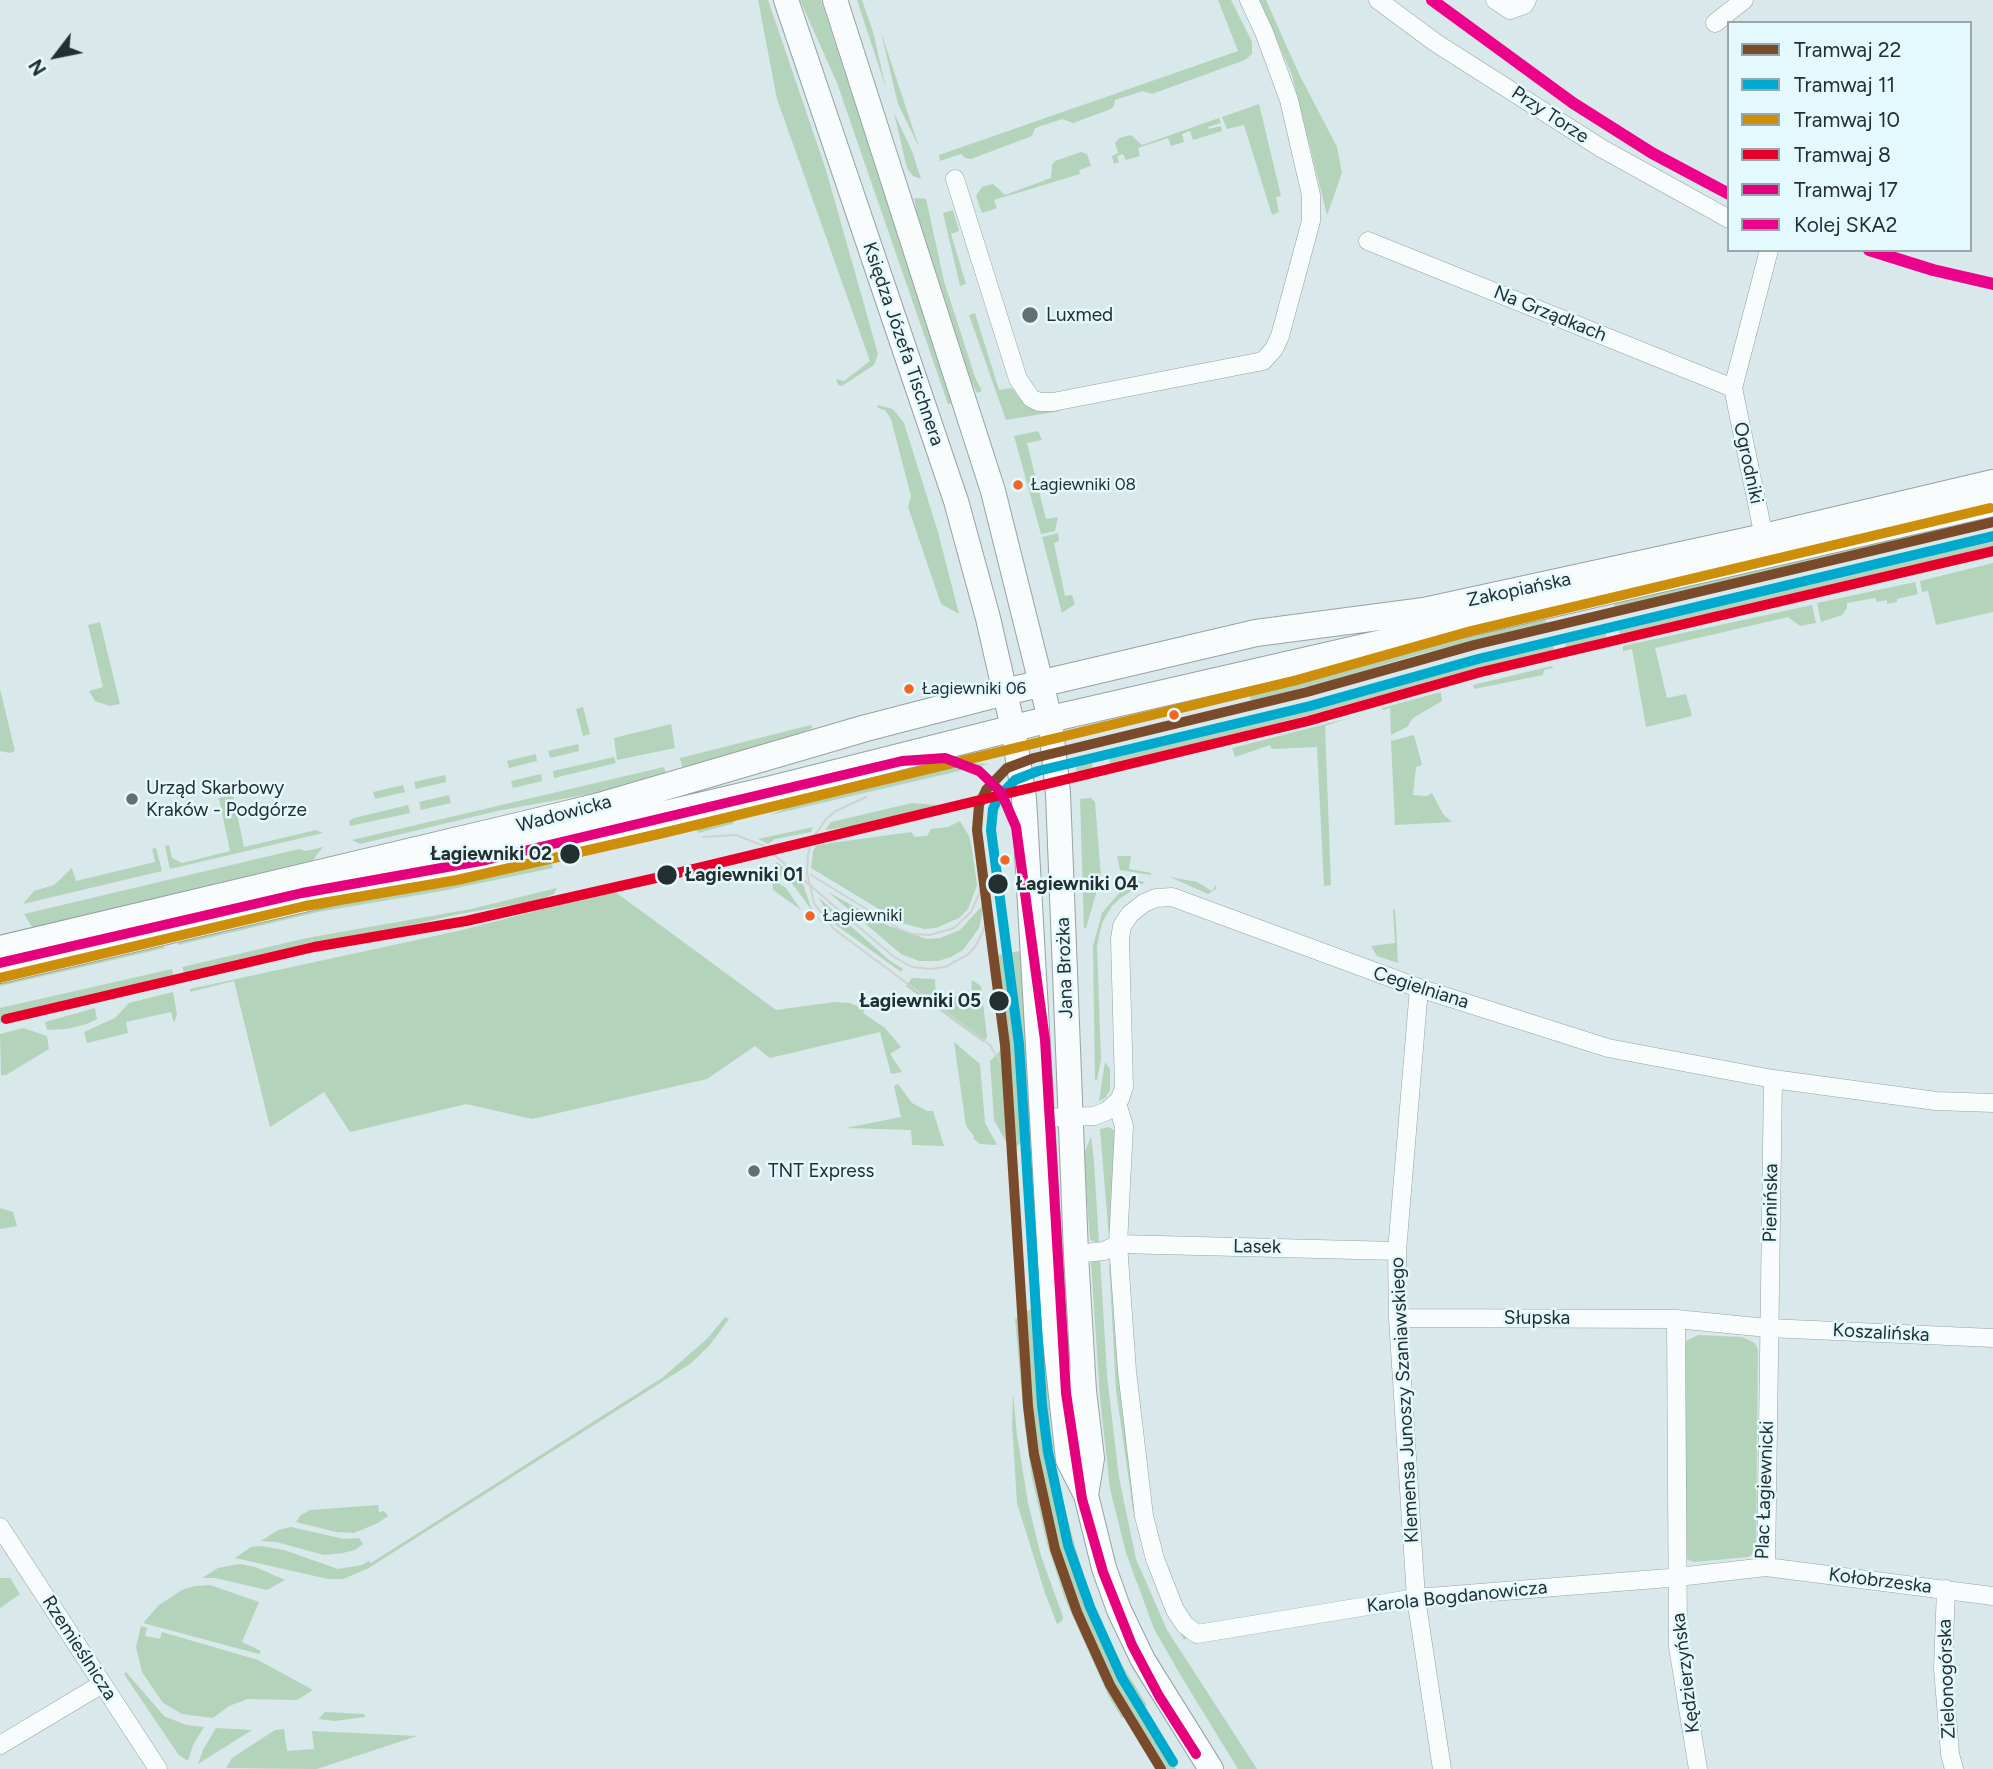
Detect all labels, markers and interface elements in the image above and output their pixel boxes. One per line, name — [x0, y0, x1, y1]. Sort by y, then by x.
north arrow — [21, 21, 91, 91]
legend — [1727, 21, 1972, 252]
text: Tramwaj 22 — [1794, 37, 1901, 62]
text: N — [24, 55, 51, 80]
text: Tramwaj 11 — [1794, 72, 1895, 97]
street label: Przy Torze — [1507, 82, 1593, 148]
text: Tramwaj 10 — [1794, 107, 1900, 132]
text: Tramwaj 8 — [1794, 142, 1891, 167]
text: Tramwaj 17 — [1794, 177, 1898, 202]
text: Kolej SKA2 — [1794, 212, 1897, 237]
street label: Księdza Józefa Tischnera — [857, 239, 949, 449]
street label: Na Grządkach — [1490, 281, 1610, 347]
place label: Luxmed — [1046, 304, 1113, 326]
marker: Luxmed — [1020, 305, 1040, 325]
street label: Ogrodniki — [1728, 420, 1768, 506]
place label: Łagiewniki 08 — [1031, 475, 1136, 495]
marker: Łagiewniki 08 — [1011, 478, 1025, 492]
street label: Zakopiańska — [1465, 568, 1573, 612]
place label: Łagiewniki 06 — [922, 679, 1026, 699]
marker: Łagiewniki 06 — [902, 682, 916, 696]
unlabelled marker — [1167, 708, 1181, 722]
place label: Urząd Skarbowy Kraków - Podgórze — [146, 777, 307, 821]
street label: Wadowicka — [514, 790, 614, 838]
marker: Urząd Skarbowy Kraków - Podgórze — [124, 791, 140, 807]
marker: Łagiewniki 02 — [558, 842, 582, 866]
place label: Łagiewniki 02 — [430, 843, 552, 865]
unlabelled marker — [998, 853, 1012, 867]
marker: Łagiewniki 01 — [655, 863, 679, 887]
place label: Łagiewniki 01 — [685, 864, 804, 886]
marker: Łagiewniki 04 — [986, 872, 1010, 896]
place label: Łagiewniki 04 — [1016, 873, 1139, 895]
place label: Łagiewniki — [823, 906, 902, 926]
marker: Łagiewniki — [803, 909, 817, 923]
street label: Jana Brożka — [1052, 917, 1078, 1019]
street label: Cegielniana — [1370, 962, 1472, 1014]
marker: Łagiewniki 05 — [987, 989, 1011, 1013]
place label: Łagiewniki 05 — [859, 990, 981, 1012]
place label: TNT Express — [768, 1160, 874, 1182]
marker: TNT Express — [746, 1163, 762, 1179]
street label: Pienińska — [1759, 1163, 1783, 1243]
street label: Lasek — [1233, 1235, 1281, 1259]
street label: Klemensa Junoszy Szaniawskiego — [1386, 1256, 1424, 1544]
street label: Słupska — [1504, 1307, 1570, 1329]
street label: Koszalińska — [1832, 1319, 1930, 1347]
street label: Plac Łagiewnicki — [1751, 1420, 1779, 1560]
street label: Kołobrzeska — [1827, 1563, 1933, 1599]
street label: Karola Bogdanowicza — [1365, 1576, 1549, 1618]
street label: Rzemieślnicza — [37, 1591, 121, 1705]
street label: Kędzierzyńska — [1667, 1612, 1705, 1734]
street label: Zielonogórska — [1934, 1619, 1960, 1739]

